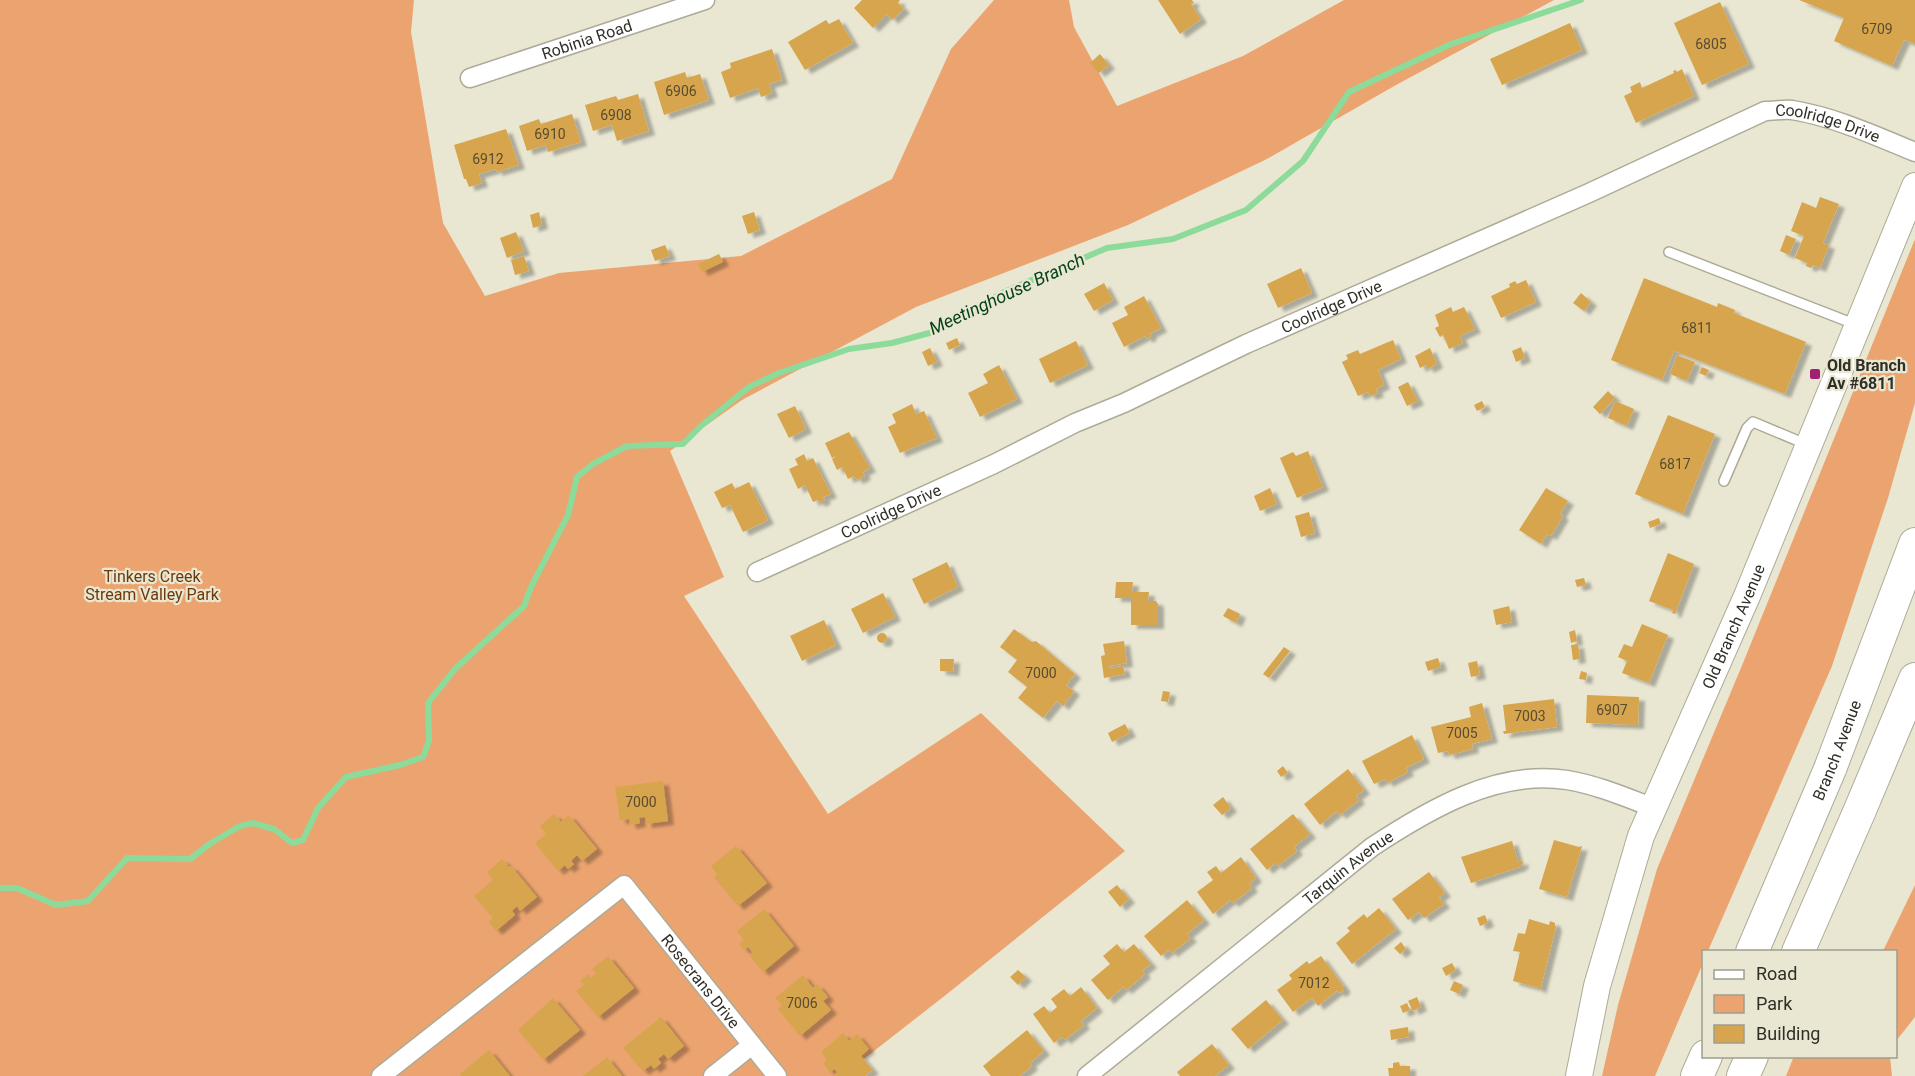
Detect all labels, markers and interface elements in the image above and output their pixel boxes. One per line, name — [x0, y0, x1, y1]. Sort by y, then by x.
street label: Robinia Road — [539, 16, 634, 64]
house number: 6709 — [1861, 21, 1893, 37]
house number: 6805 — [1695, 36, 1727, 52]
house number: 6906 — [665, 83, 697, 99]
street label: Coolridge Drive — [1775, 101, 1883, 146]
house number: 6908 — [600, 107, 632, 123]
house number: 6910 — [534, 126, 566, 142]
house number: 6912 — [472, 151, 504, 167]
water label: Meetinghouse Branch — [926, 248, 1088, 339]
street label: Coolridge Drive — [1278, 276, 1385, 337]
house number: 6811 — [1681, 320, 1713, 336]
place label: Old Branch Av #6811 — [1827, 356, 1906, 393]
marker: Old Branch Av #6811 — [1808, 367, 1822, 381]
house number: 6817 — [1659, 456, 1691, 472]
street label: Coolridge Drive — [838, 480, 944, 543]
street label: Old Branch Avenue — [1698, 562, 1769, 692]
park label: Tinkers Creek Stream Valley Park — [85, 567, 220, 604]
house number: 7000 — [1025, 665, 1057, 681]
street label: Branch Avenue — [1809, 697, 1865, 803]
house number: 6907 — [1596, 702, 1628, 718]
house number: 7003 — [1514, 708, 1546, 724]
house number: 7005 — [1446, 725, 1478, 741]
house number: 7000 — [625, 794, 657, 810]
street label: Tarquin Avenue — [1299, 827, 1397, 909]
street label: Rosecrans Drive — [657, 930, 744, 1032]
legend — [1702, 950, 1897, 1058]
text: Road — [1756, 963, 1797, 984]
house number: 7012 — [1298, 975, 1330, 991]
text: Park — [1756, 993, 1793, 1014]
house number: 7006 — [786, 995, 818, 1011]
text: Building — [1756, 1023, 1820, 1044]

